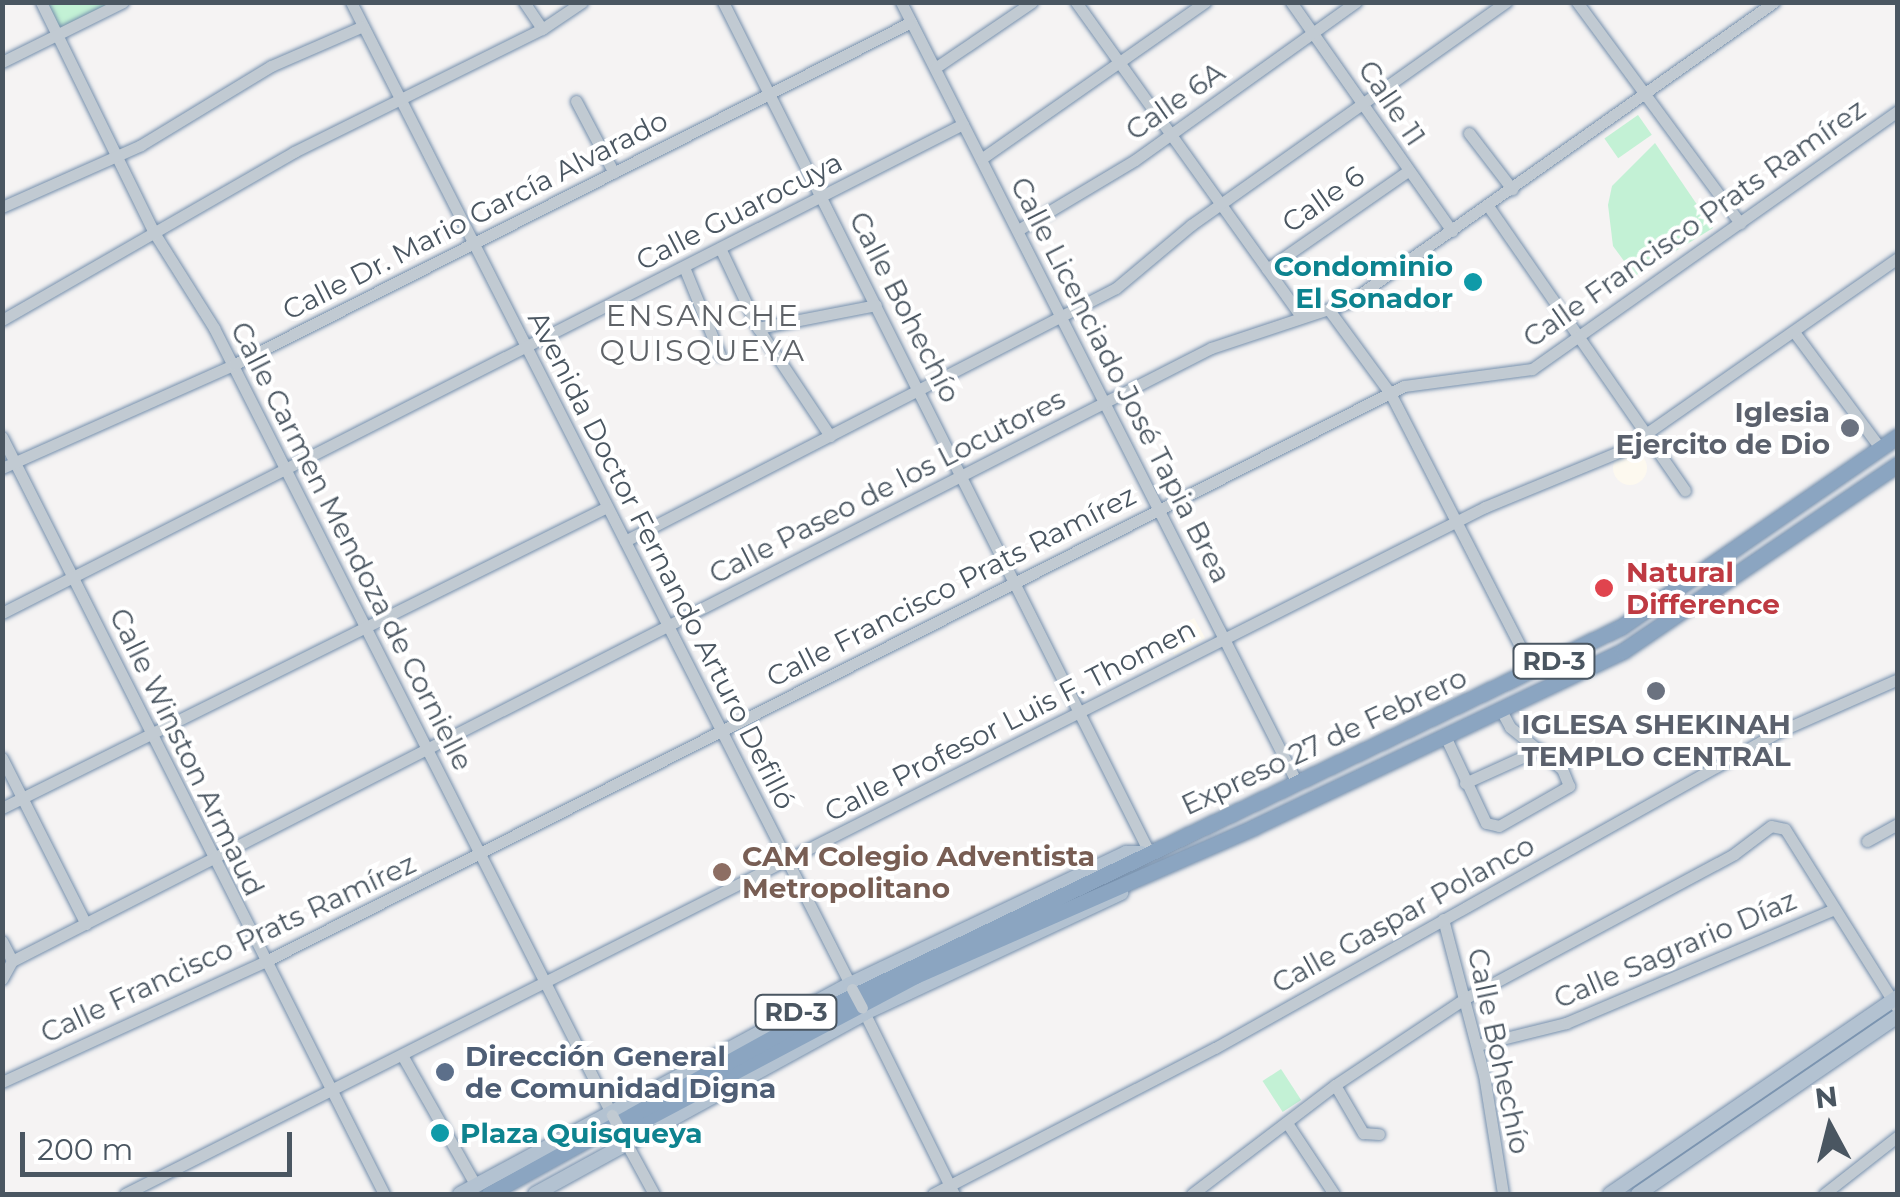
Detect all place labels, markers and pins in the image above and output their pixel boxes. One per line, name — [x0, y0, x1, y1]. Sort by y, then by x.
place label: Condominio El Sonador — [1274, 249, 1453, 315]
marker: Condominio El Sonador — [1462, 271, 1484, 293]
place label: Iglesia Ejercito de Dio — [1615, 395, 1830, 461]
marker: Iglesia Ejercito de Dio — [1839, 417, 1861, 439]
place label: Natural Difference — [1626, 555, 1780, 621]
marker: Natural Difference — [1591, 575, 1617, 601]
marker: IGLESA SHEKINAH TEMPLO CENTRAL — [1645, 680, 1667, 702]
place label: IGLESA SHEKINAH TEMPLO CENTRAL — [1521, 707, 1791, 773]
place label: CAM Colegio Adventista Metropolitano — [742, 839, 1095, 905]
marker: CAM Colegio Adventista Metropolitano — [711, 861, 733, 883]
place label: Dirección General de Comunidad Digna — [465, 1039, 776, 1105]
marker: Dirección General de Comunidad Digna — [434, 1061, 456, 1083]
place label: Plaza Quisqueya — [460, 1116, 702, 1150]
marker: Plaza Quisqueya — [429, 1122, 451, 1144]

